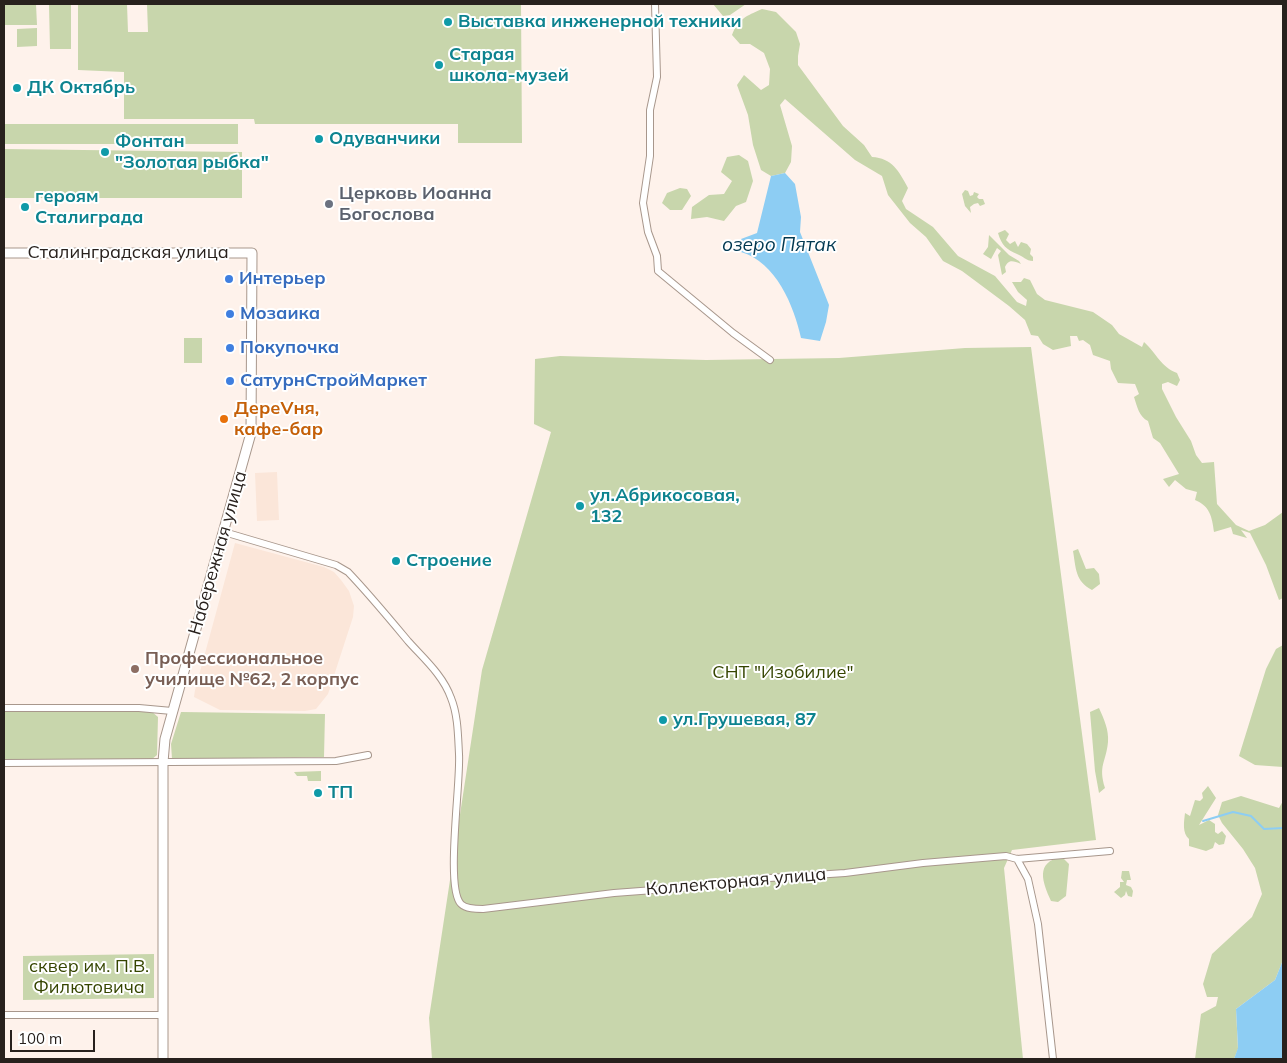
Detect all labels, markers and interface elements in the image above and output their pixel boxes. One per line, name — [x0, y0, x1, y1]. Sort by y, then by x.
place label: Выставка инженерной техники — [458, 11, 742, 33]
marker: Выставка инженерной техники — [442, 16, 454, 28]
place label: Старая школа-музей — [449, 44, 569, 86]
marker: Старая школа-музей — [433, 59, 445, 71]
place label: ДК Октябрь — [27, 77, 135, 99]
marker: ДК Октябрь — [11, 82, 23, 94]
place label: Одуванчики — [329, 128, 440, 150]
place label: Фонтан "Золотая рыбка" — [115, 131, 269, 173]
marker: Одуванчики — [313, 133, 325, 145]
marker: Фонтан "Золотая рыбка" — [99, 146, 111, 158]
place label: Церковь Иоанна Богослова — [339, 183, 492, 225]
place label: героям Сталиграда — [35, 186, 144, 228]
marker: Церковь Иоанна Богослова — [323, 198, 335, 210]
marker: героям Сталиграда — [19, 201, 31, 213]
water label: озеро Пятак — [722, 234, 836, 256]
street label: Сталинградская улица — [27, 242, 229, 264]
place label: Интерьер — [239, 268, 326, 290]
marker: Интерьер — [223, 273, 235, 285]
place label: Мозаика — [240, 303, 320, 325]
marker: Мозаика — [224, 308, 236, 320]
place label: Покупочка — [240, 337, 339, 359]
marker: Покупочка — [224, 342, 236, 354]
place label: СатурнСтройМаркет — [240, 370, 427, 392]
marker: СатурнСтройМаркет — [224, 375, 236, 387]
place label: ДереVня, кафе-бар — [234, 398, 323, 440]
marker: ДереVня, кафе-бар — [218, 413, 230, 425]
street label: Набережная улица — [184, 469, 252, 637]
place label: ул.Абрикосовая, 132 — [590, 485, 740, 528]
marker: ул.Абрикосовая, 132 — [574, 500, 586, 512]
place label: Строение — [406, 550, 492, 572]
marker: Строение — [390, 555, 402, 567]
place label: Профессиональное училище №62, 2 корпус — [145, 648, 359, 691]
park label: СНТ "Изобилие" — [712, 662, 854, 684]
marker: Профессиональное училище №62, 2 корпус — [129, 663, 141, 675]
place label: ул.Грушевая, 87 — [673, 709, 817, 731]
marker: ул.Грушевая, 87 — [657, 714, 669, 726]
place label: ТП — [328, 782, 353, 804]
marker: ТП — [312, 787, 324, 799]
street label: Коллекторная улица — [645, 863, 827, 901]
park label: сквер им. П.В. Филютовича — [29, 956, 149, 999]
scale bar — [12, 1020, 98, 1052]
text: 100 m — [18, 1029, 62, 1048]

